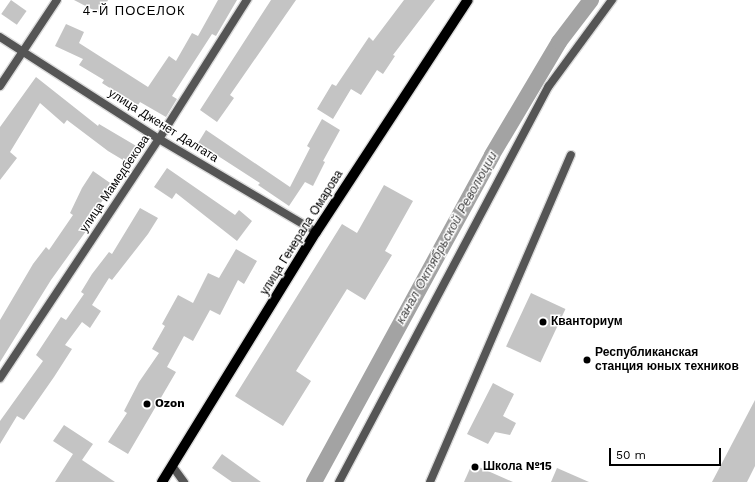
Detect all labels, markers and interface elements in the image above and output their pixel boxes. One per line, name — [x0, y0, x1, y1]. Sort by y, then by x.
district label: 4-Й ПОСЕЛОК — [82, 3, 186, 19]
street label: улица Дженет Далгата — [105, 86, 221, 166]
street label: улица Мамедбекова — [77, 133, 153, 235]
water label: канал Октябрьской Революции — [393, 149, 501, 327]
street label: улица Генерала Омарова — [258, 168, 346, 298]
place label: Кванториум — [551, 315, 623, 329]
marker: Кванториум — [538, 317, 548, 327]
place label: Республиканская станция юных техников — [595, 346, 739, 374]
marker: Республиканская станция юных техников — [582, 355, 592, 365]
place label: Ozon — [155, 397, 185, 411]
marker: Ozon — [142, 399, 152, 409]
scale bar — [611, 440, 723, 466]
text: 50 m — [616, 448, 646, 462]
place label: Школа №15 — [483, 460, 552, 474]
marker: Школа №15 — [470, 462, 480, 472]

